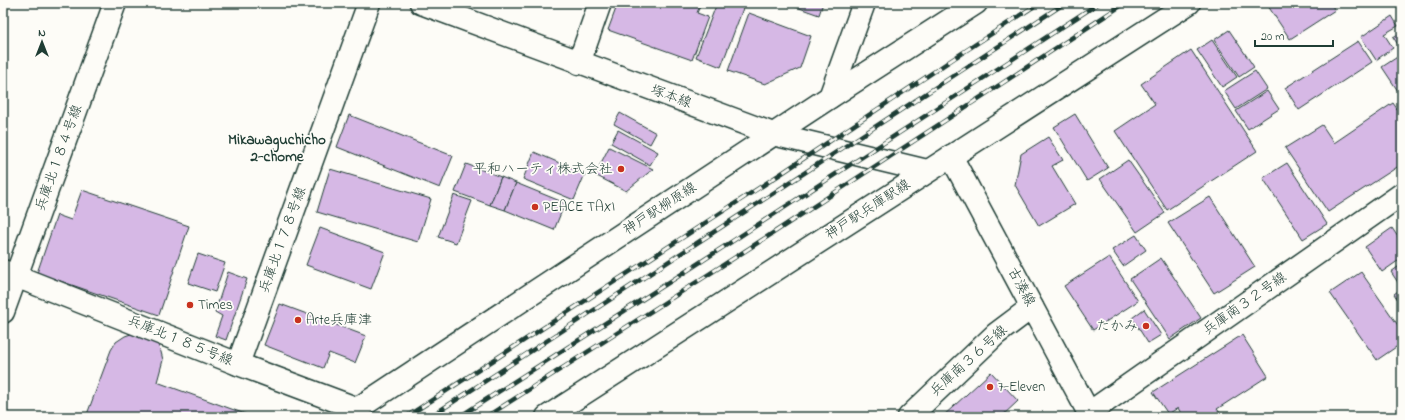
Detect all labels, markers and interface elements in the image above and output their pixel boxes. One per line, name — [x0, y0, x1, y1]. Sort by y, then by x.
north arrow — [22, 22, 62, 62]
scale bar — [1255, 22, 1333, 48]
text: N — [38, 25, 46, 41]
text: 20 m — [1261, 28, 1284, 46]
street label: 塚本線 — [648, 80, 694, 114]
street label: 兵庫北１８４号線 — [30, 102, 88, 214]
district label: Mikawaguchicho 2-chome — [228, 129, 326, 168]
place label: 平和ハーティ株式会社 — [473, 159, 613, 180]
marker: 平和ハーティ株式会社 — [616, 164, 626, 174]
street label: 神戸駅兵庫駅線 — [821, 175, 915, 245]
street label: 神戸駅柳原線 — [619, 177, 701, 241]
street label: 兵庫北１７８号線 — [254, 184, 312, 296]
place label: PEACE TAXI — [543, 197, 615, 218]
marker: PEACE TAXI — [530, 202, 540, 212]
street label: 古湊線 — [1002, 264, 1040, 310]
street label: 兵庫南３２号線 — [1199, 267, 1291, 341]
place label: Times — [198, 295, 233, 316]
marker: Times — [185, 300, 195, 310]
street label: 兵庫北１８５号線 — [124, 310, 236, 372]
place label: Arte兵庫津 — [306, 310, 372, 331]
marker: Arte兵庫津 — [293, 315, 303, 325]
place label: たかみ — [1096, 316, 1138, 337]
street label: 兵庫南３６号線 — [926, 320, 1012, 402]
marker: たかみ — [1141, 321, 1151, 331]
place label: 7-Eleven — [998, 377, 1045, 398]
marker: 7-Eleven — [985, 382, 995, 392]

